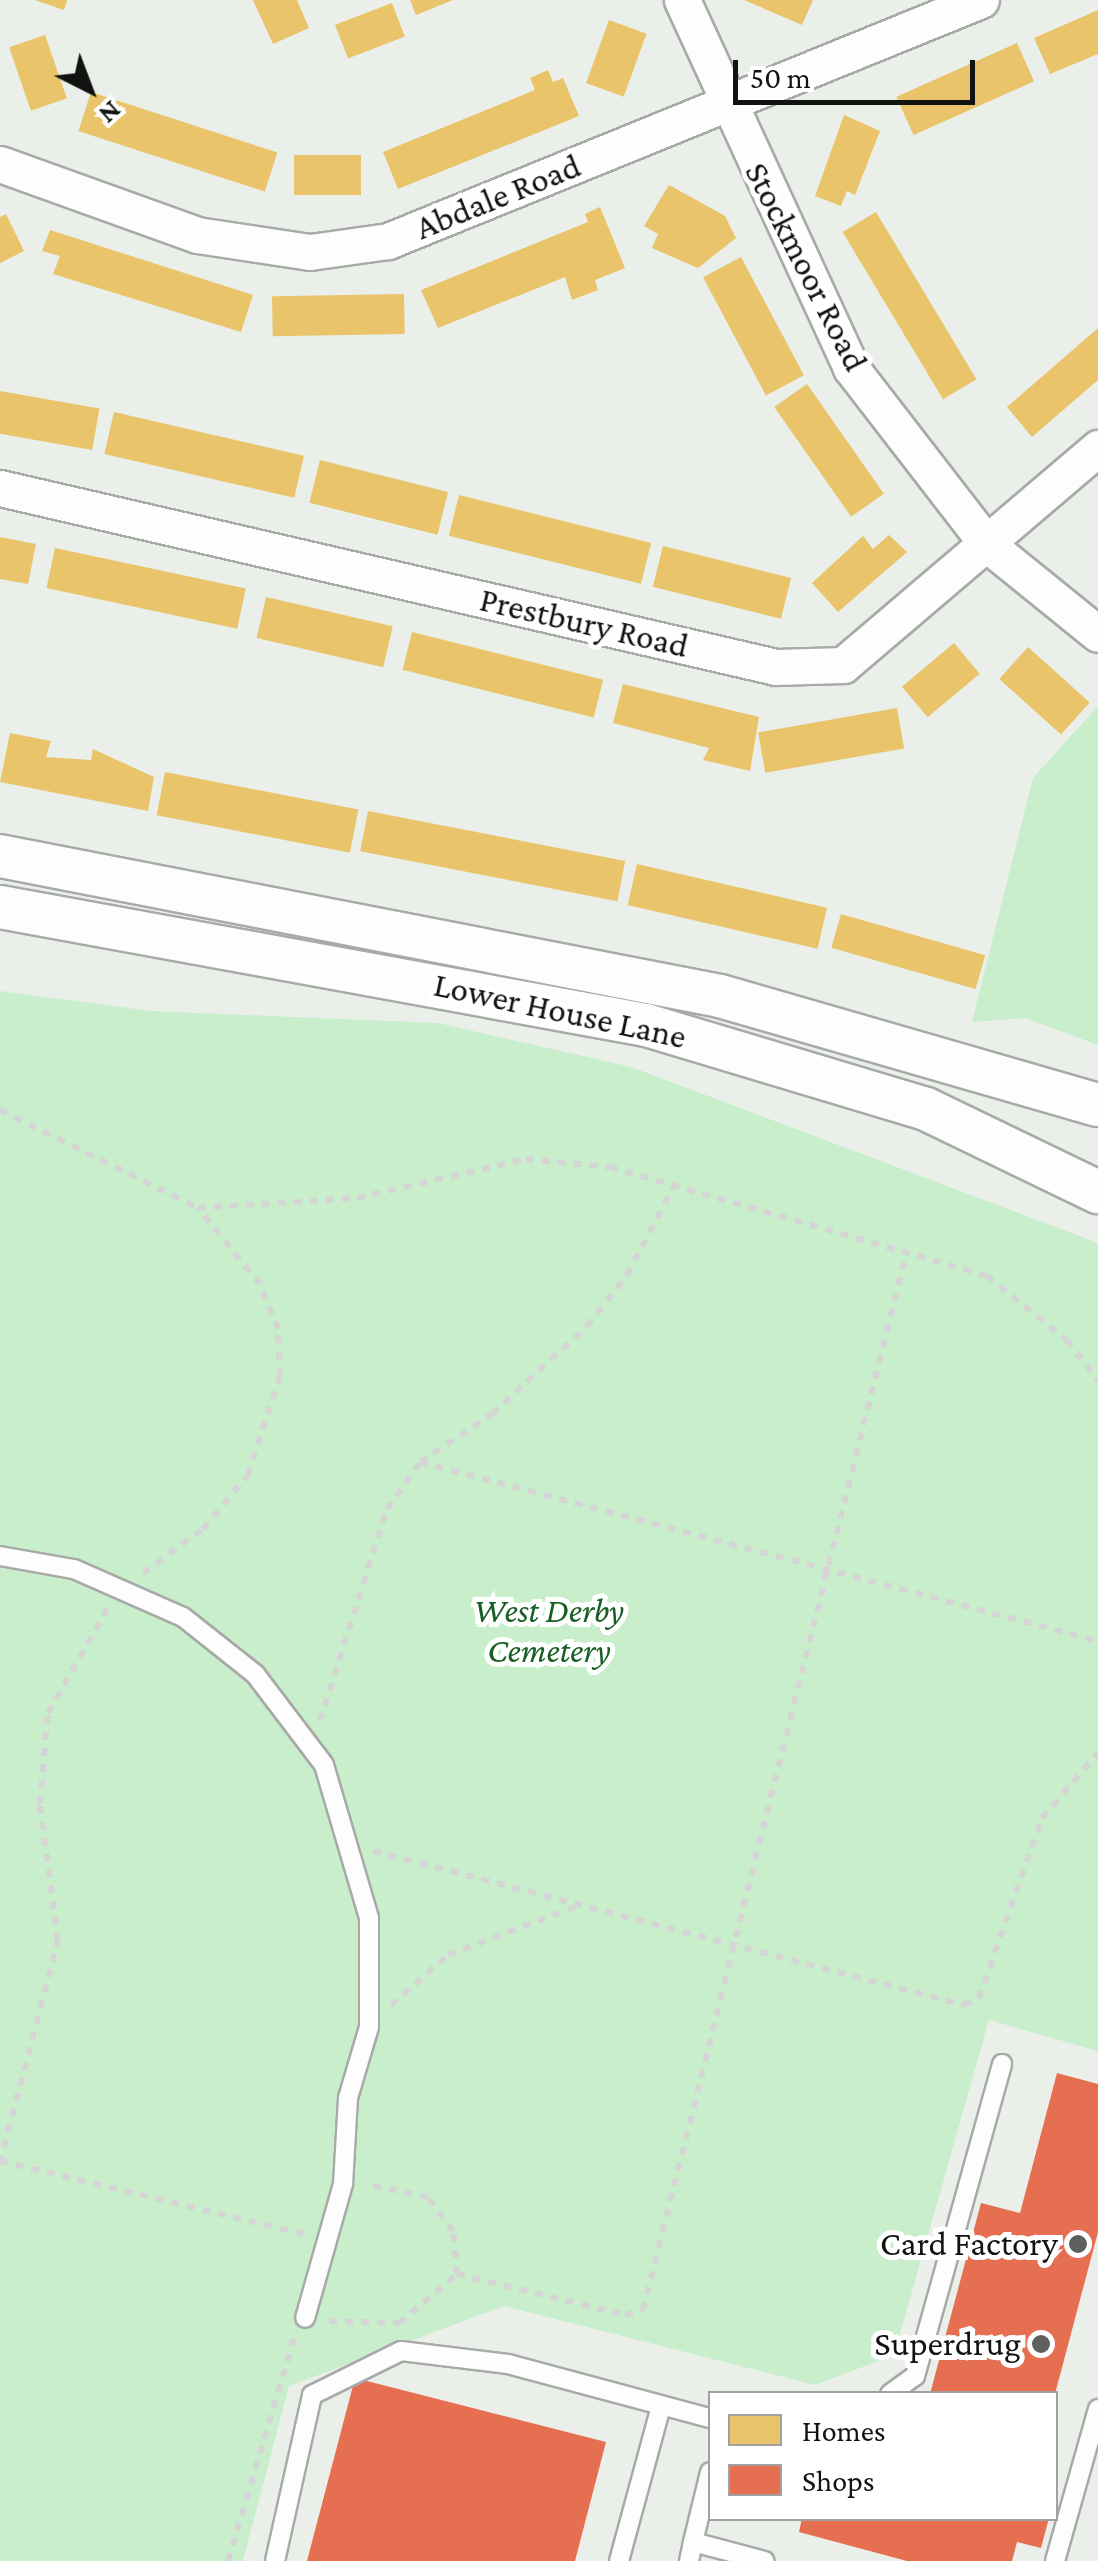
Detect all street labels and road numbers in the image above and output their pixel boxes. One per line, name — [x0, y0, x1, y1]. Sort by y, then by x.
street label: Abdale Road — [409, 145, 587, 249]
street label: Stockmoor Road — [735, 155, 877, 379]
street label: Prestbury Road — [476, 579, 692, 667]
street label: Lower House Lane — [430, 964, 690, 1058]

